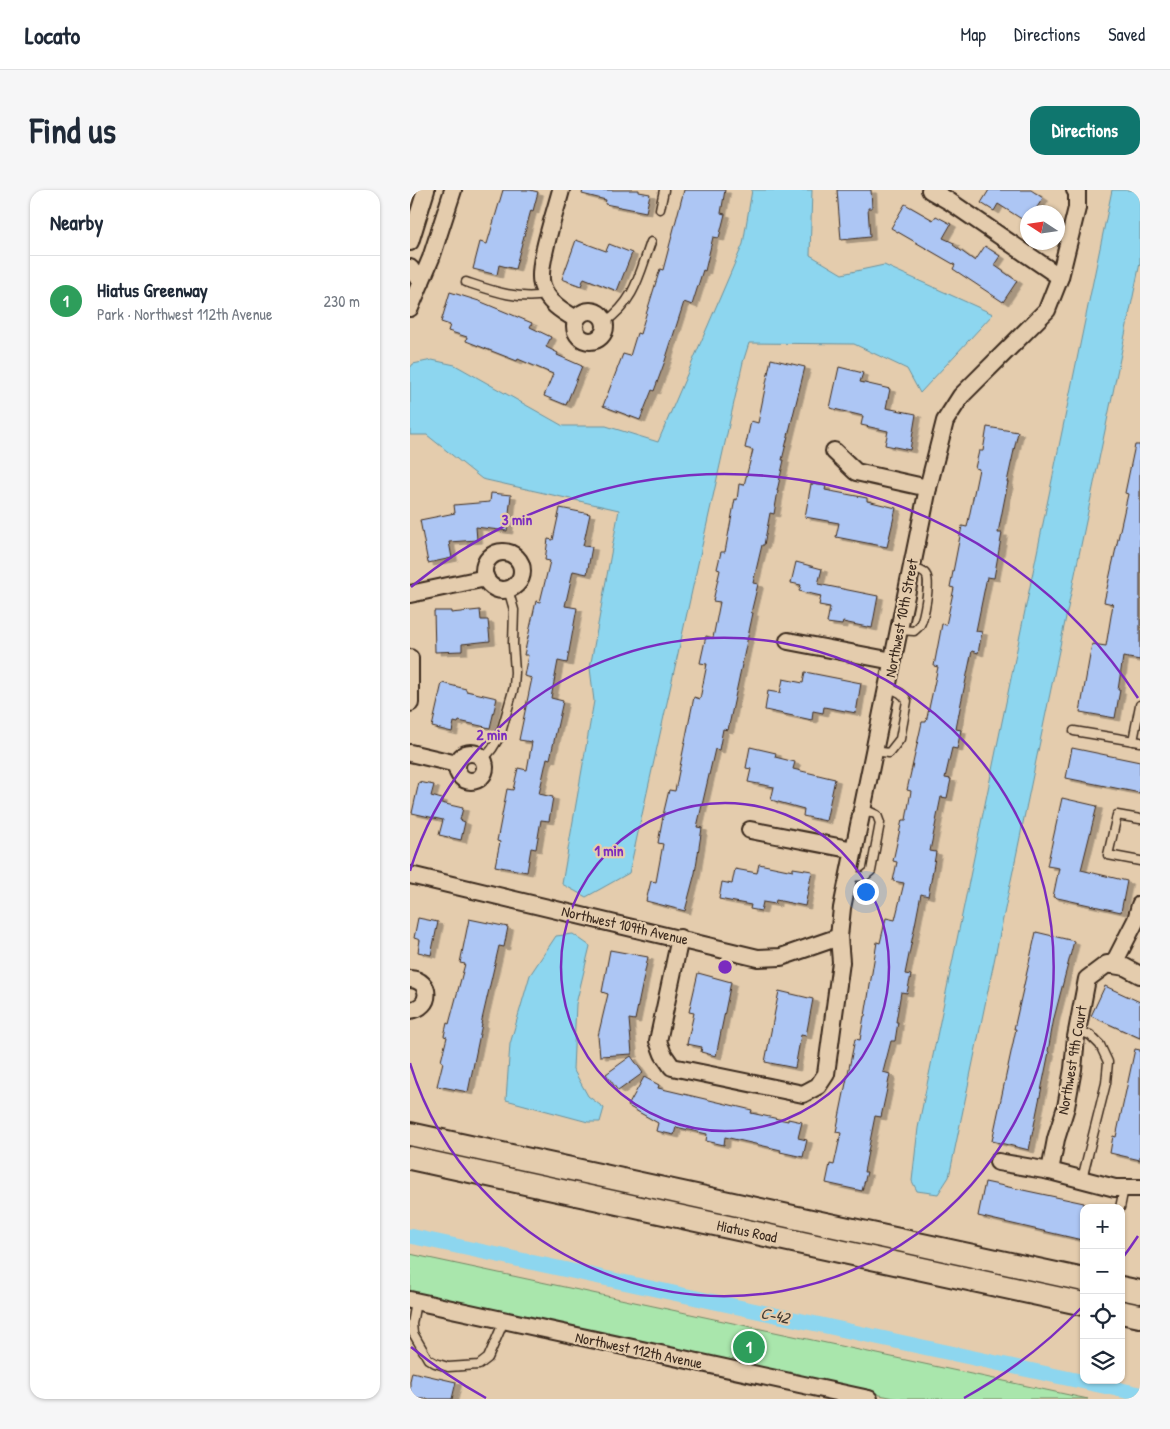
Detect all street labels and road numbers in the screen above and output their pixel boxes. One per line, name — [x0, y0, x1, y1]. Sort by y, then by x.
street label: Northwest 10th Street — [879, 556, 923, 679]
street label: Northwest 109th Avenue — [560, 900, 690, 950]
street label: Northwest 9th Court — [1052, 1003, 1092, 1116]
street label: Hiatus Road — [715, 1214, 779, 1248]
street label: Northwest 112th Avenue — [574, 1326, 705, 1374]

